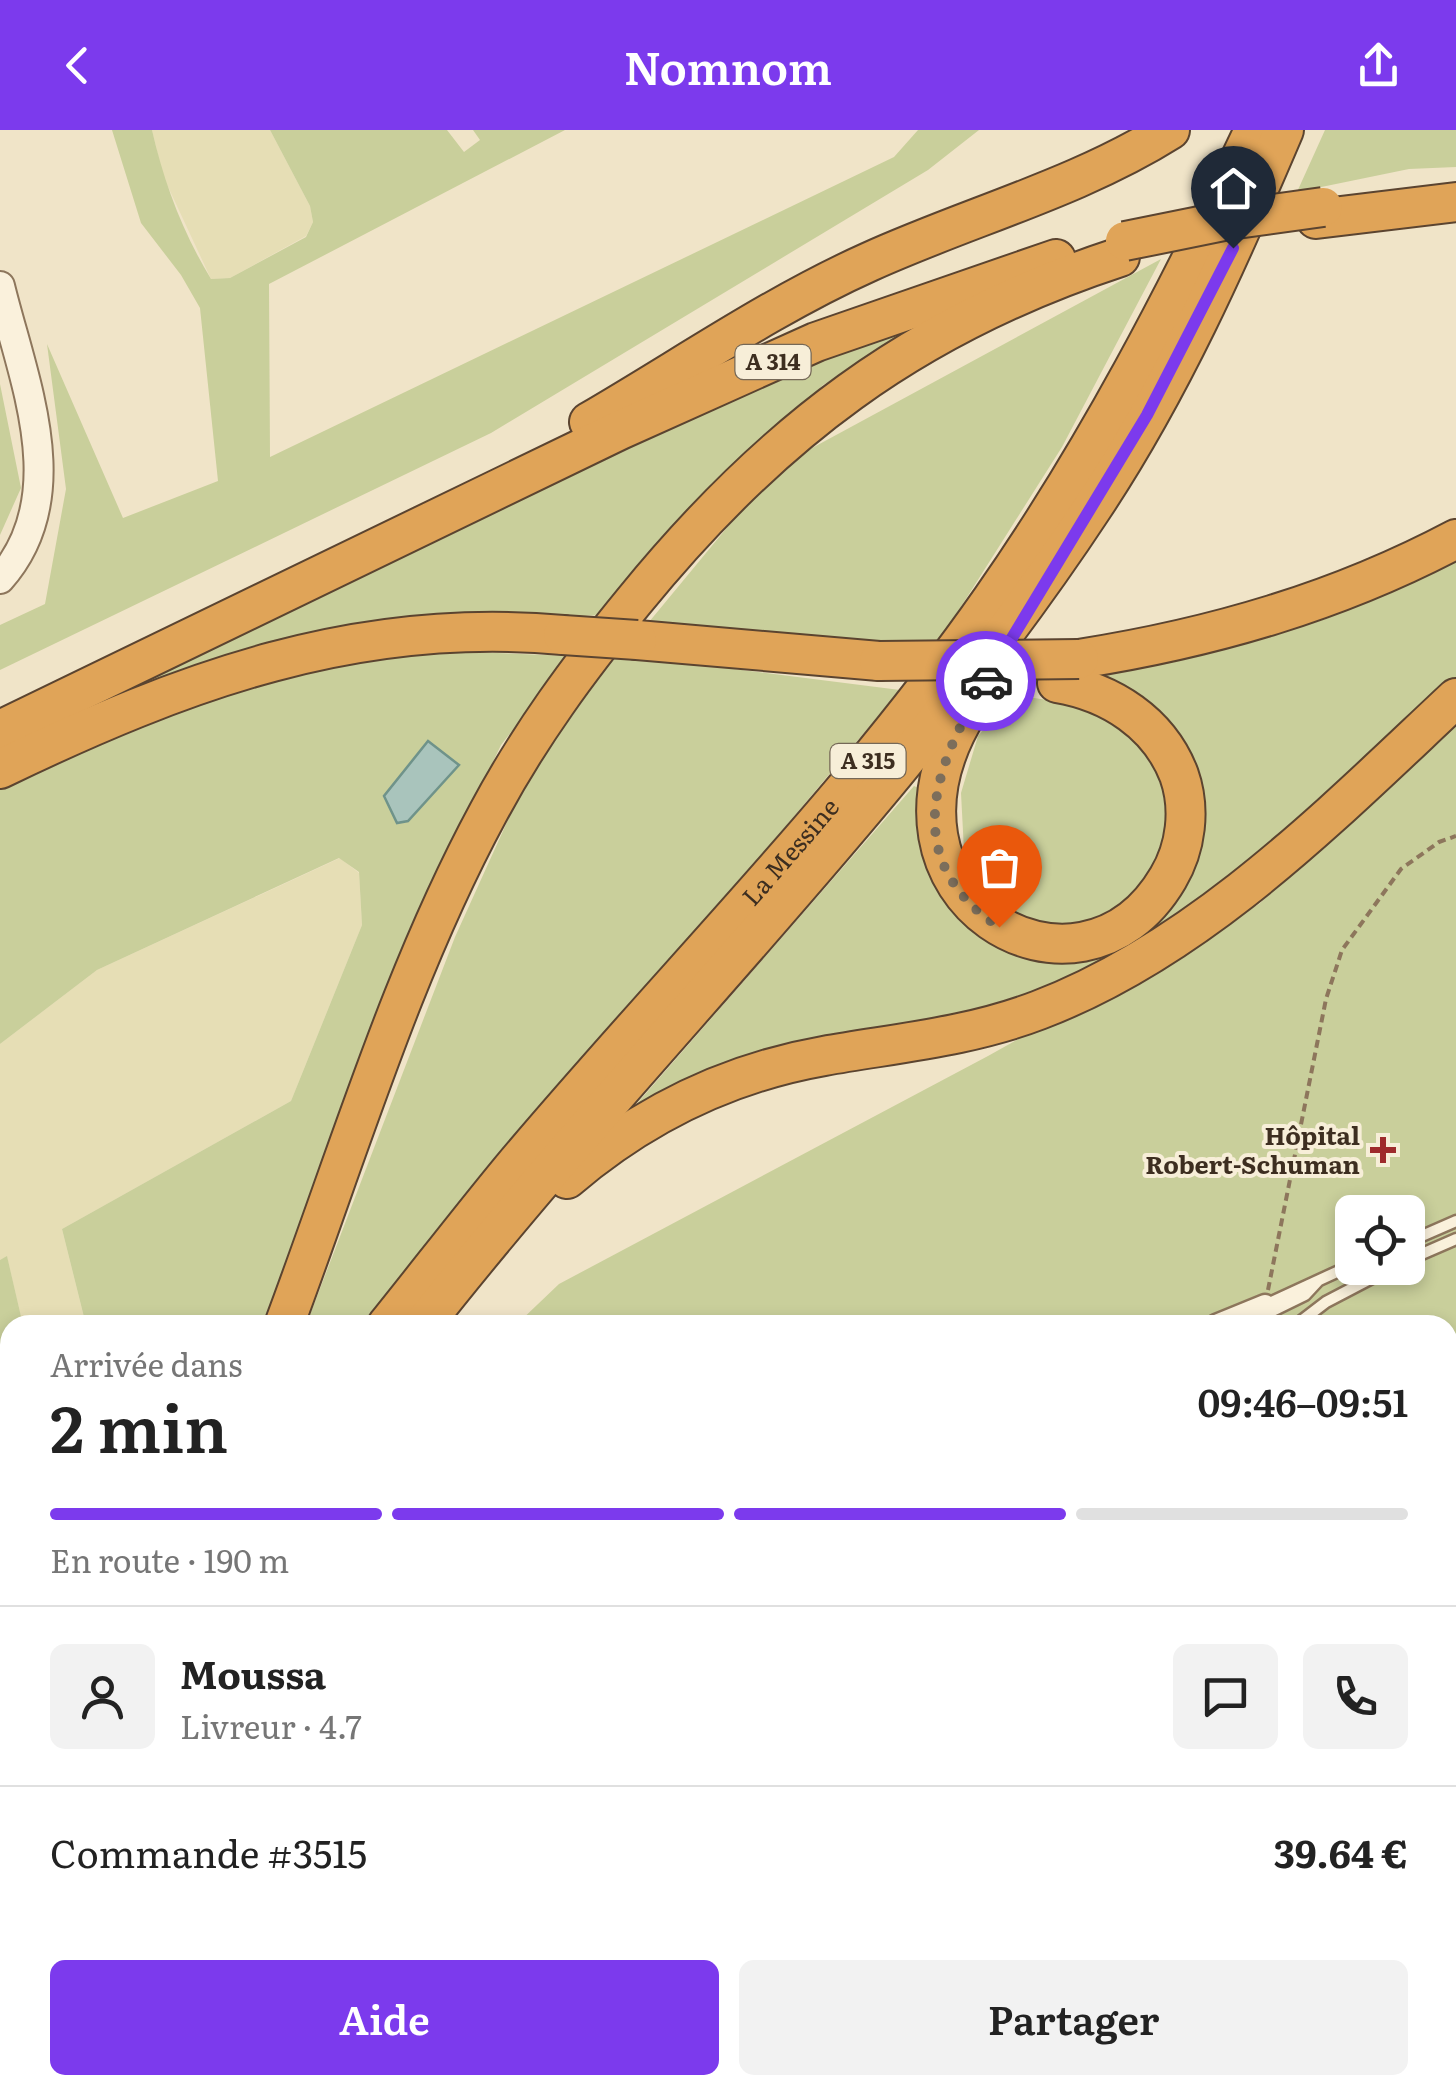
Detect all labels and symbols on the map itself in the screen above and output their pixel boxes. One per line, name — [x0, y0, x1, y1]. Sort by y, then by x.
pin — [1191, 146, 1276, 249]
road number: A 314 — [736, 345, 810, 379]
courier — [936, 631, 1036, 731]
road number: A 315 — [830, 744, 906, 778]
street label: La Messine — [732, 789, 847, 913]
pin — [957, 825, 1042, 928]
place label: Hôpital Robert-Schuman — [1145, 1116, 1360, 1182]
marker: Hôpital Robert-Schuman — [1370, 1137, 1396, 1163]

